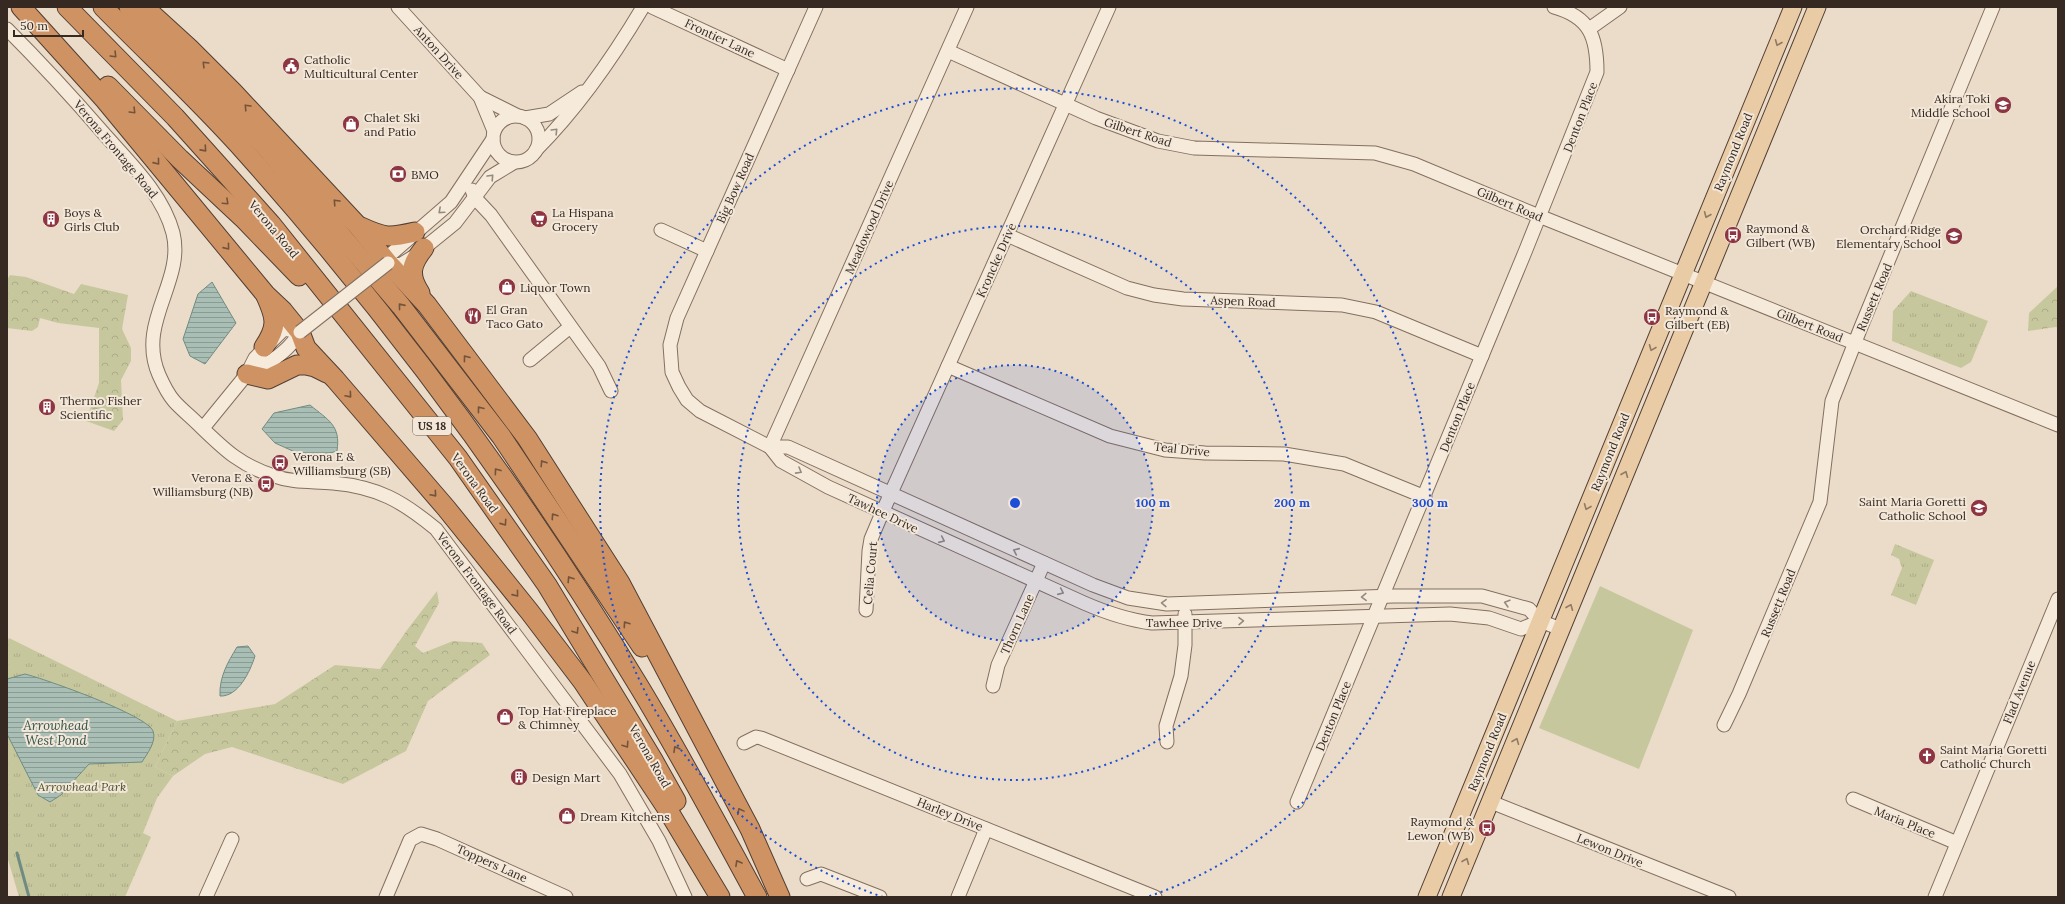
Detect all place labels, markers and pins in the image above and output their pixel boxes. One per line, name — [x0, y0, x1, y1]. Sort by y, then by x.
place label: Catholic Multicultural Center — [304, 52, 419, 81]
public building icon: Catholic Multicultural Center — [281, 56, 301, 76]
place label: Akira Toki Middle School — [1911, 91, 1990, 120]
school or university icon: Akira Toki Middle School — [1993, 95, 2013, 115]
place label: Chalet Ski and Patio — [364, 110, 420, 139]
shop icon: Chalet Ski and Patio — [341, 114, 361, 134]
bank icon: BMO — [388, 164, 408, 184]
place label: BMO — [411, 167, 439, 182]
place label: Boys & Girls Club — [64, 205, 119, 234]
place label: La Hispana Grocery — [552, 205, 614, 234]
building icon: Boys & Girls Club — [41, 209, 61, 229]
supermarket icon: La Hispana Grocery — [529, 209, 549, 229]
place label: Raymond & Gilbert (WB) — [1746, 221, 1815, 251]
place label: Orchard Ridge Elementary School — [1836, 222, 1941, 251]
bus stop icon: Raymond & Gilbert (WB) — [1723, 225, 1743, 245]
school or university icon: Orchard Ridge Elementary School — [1944, 226, 1964, 246]
shop icon: Liquor Town — [497, 277, 517, 297]
place label: Liquor Town — [520, 280, 591, 295]
place label: El Gran Taco Gato — [486, 302, 543, 331]
place label: Raymond & Gilbert (EB) — [1665, 303, 1730, 333]
restaurant icon: El Gran Taco Gato — [463, 306, 483, 326]
bus stop icon: Raymond & Gilbert (EB) — [1642, 307, 1662, 327]
place label: Thermo Fisher Scientific — [60, 393, 143, 422]
building icon: Thermo Fisher Scientific — [37, 397, 57, 417]
place label: Verona E & Williamsburg (SB) — [292, 449, 391, 479]
bus stop icon: Verona E & Williamsburg (SB) — [270, 453, 290, 473]
place label: Verona E & Williamsburg (NB) — [153, 470, 254, 500]
bus stop icon: Verona E & Williamsburg (NB) — [256, 474, 276, 494]
place label: Saint Maria Goretti Catholic School — [1859, 494, 1966, 523]
centre of rings — [1008, 496, 1022, 510]
school or university icon: Saint Maria Goretti Catholic School — [1969, 498, 1989, 518]
place label: Top Hat Fireplace & Chimney — [518, 703, 617, 732]
shop icon: Top Hat Fireplace & Chimney — [495, 707, 515, 727]
place label: Saint Maria Goretti Catholic Church — [1940, 742, 2047, 771]
church icon: Saint Maria Goretti Catholic Church — [1917, 746, 1937, 766]
building icon: Design Mart — [509, 767, 529, 787]
place label: Design Mart — [532, 770, 601, 785]
shop icon: Dream Kitchens — [557, 806, 577, 826]
place label: Dream Kitchens — [580, 809, 670, 824]
place label: Raymond & Lewon (WB) — [1407, 814, 1475, 844]
bus stop icon: Raymond & Lewon (WB) — [1477, 818, 1497, 838]

